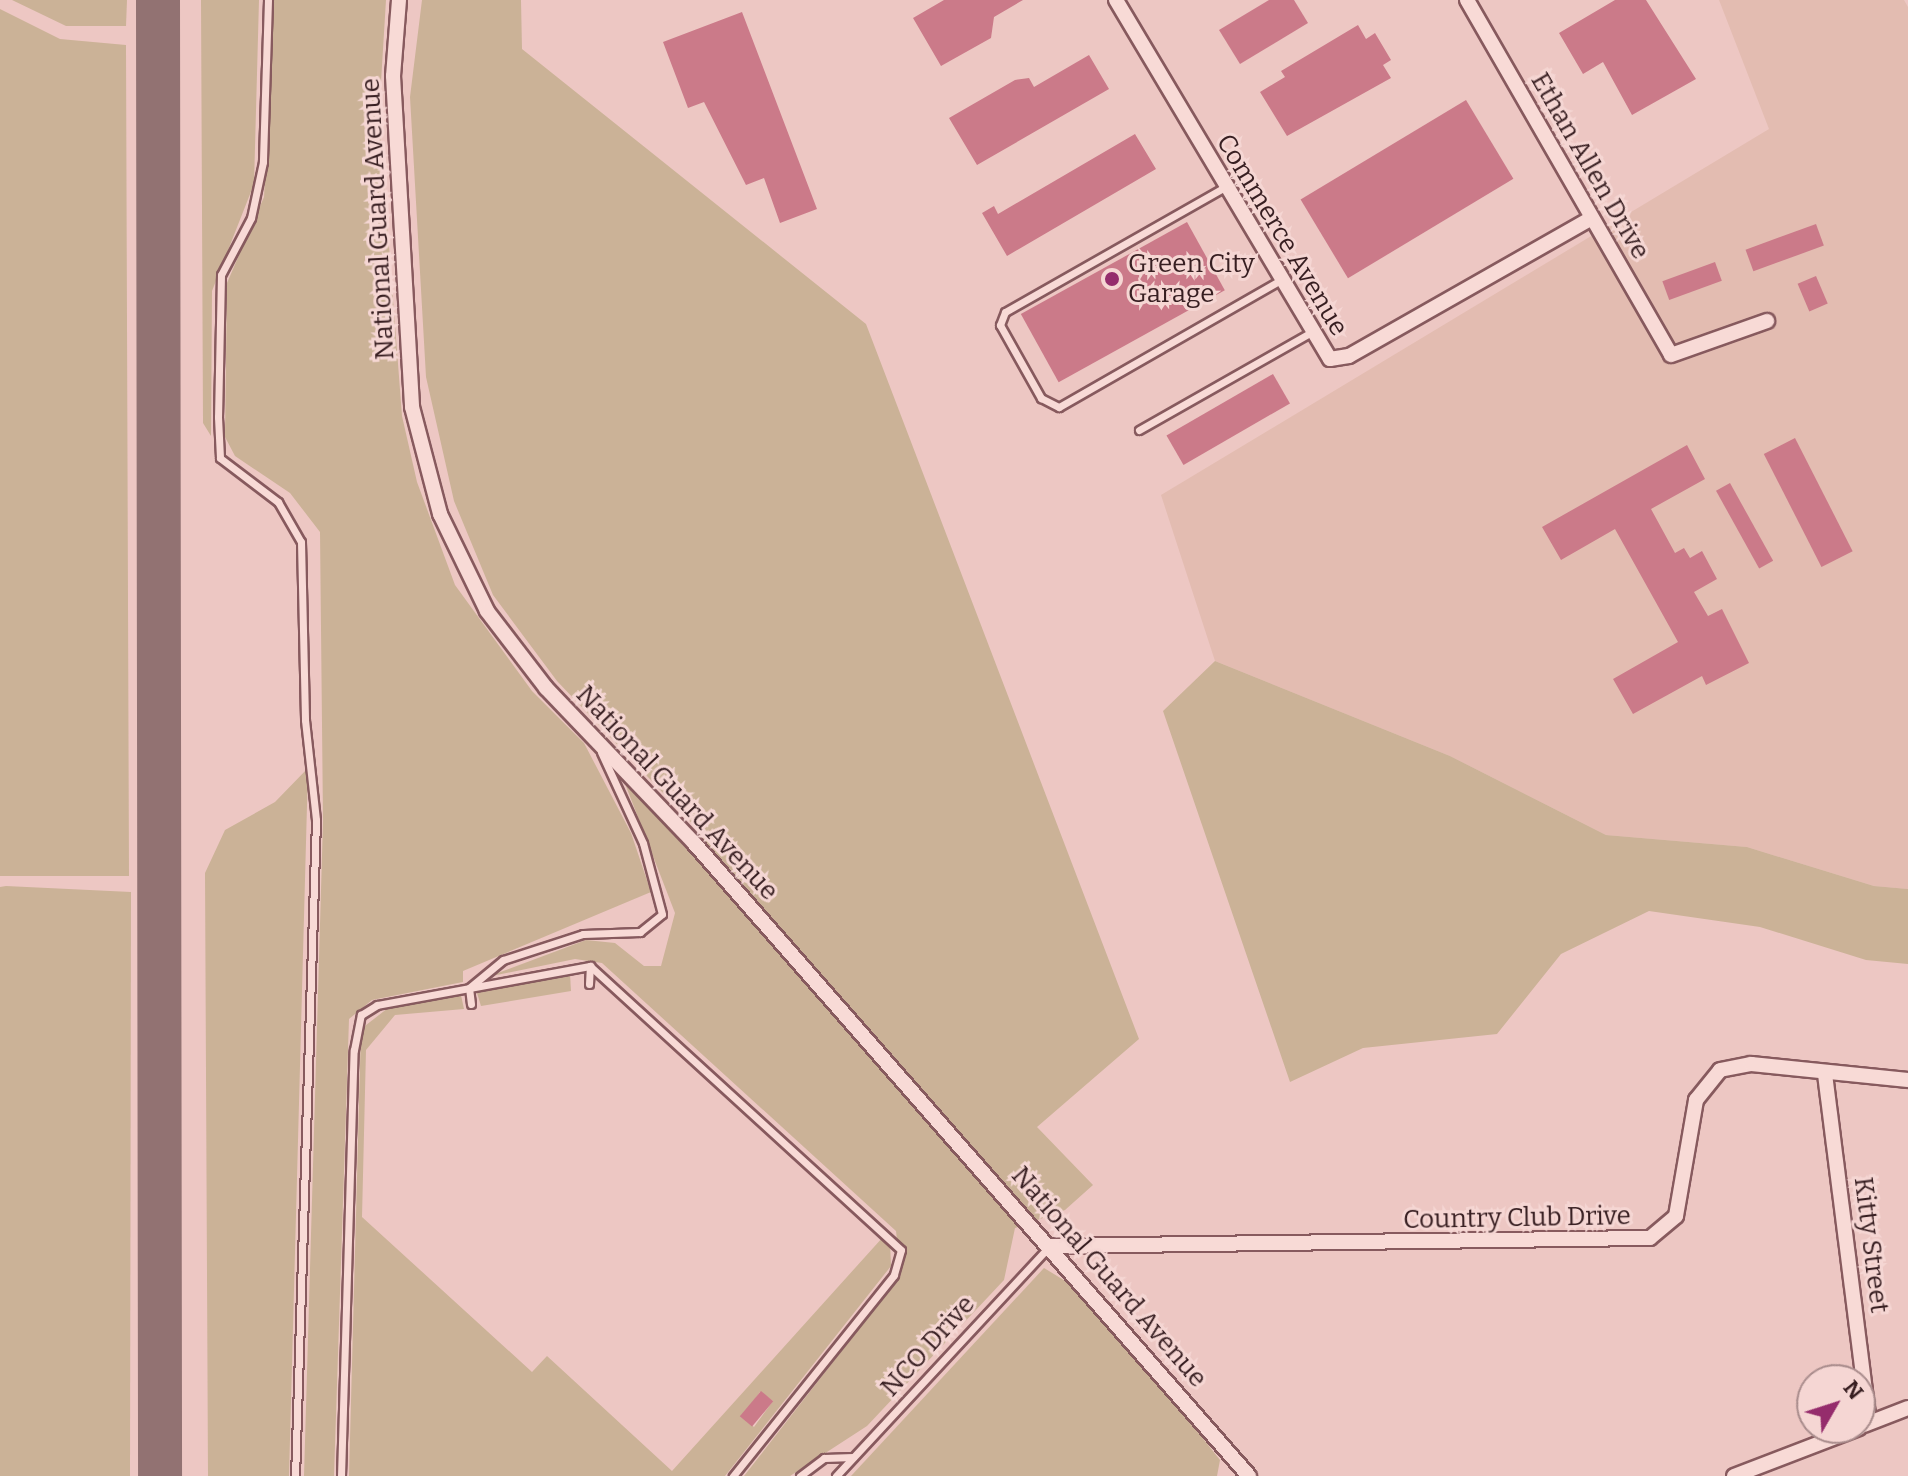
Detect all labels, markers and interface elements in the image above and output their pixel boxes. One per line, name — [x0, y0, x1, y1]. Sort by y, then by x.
street label: Ethan Allen Drive — [1524, 67, 1656, 265]
street label: National Guard Avenue — [355, 77, 401, 361]
street label: Commerce Avenue — [1210, 129, 1354, 341]
place label: Green City Garage — [1128, 248, 1255, 310]
marker: Green City Garage — [1103, 270, 1121, 288]
street label: National Guard Avenue — [569, 679, 785, 907]
street label: National Guard Avenue — [1005, 1160, 1213, 1394]
street label: Kitty Street — [1847, 1175, 1895, 1315]
street label: Country Club Drive — [1403, 1200, 1631, 1236]
street label: NCO Drive — [874, 1289, 982, 1403]
north arrow — [1796, 1364, 1876, 1444]
text: N — [1838, 1375, 1869, 1405]

